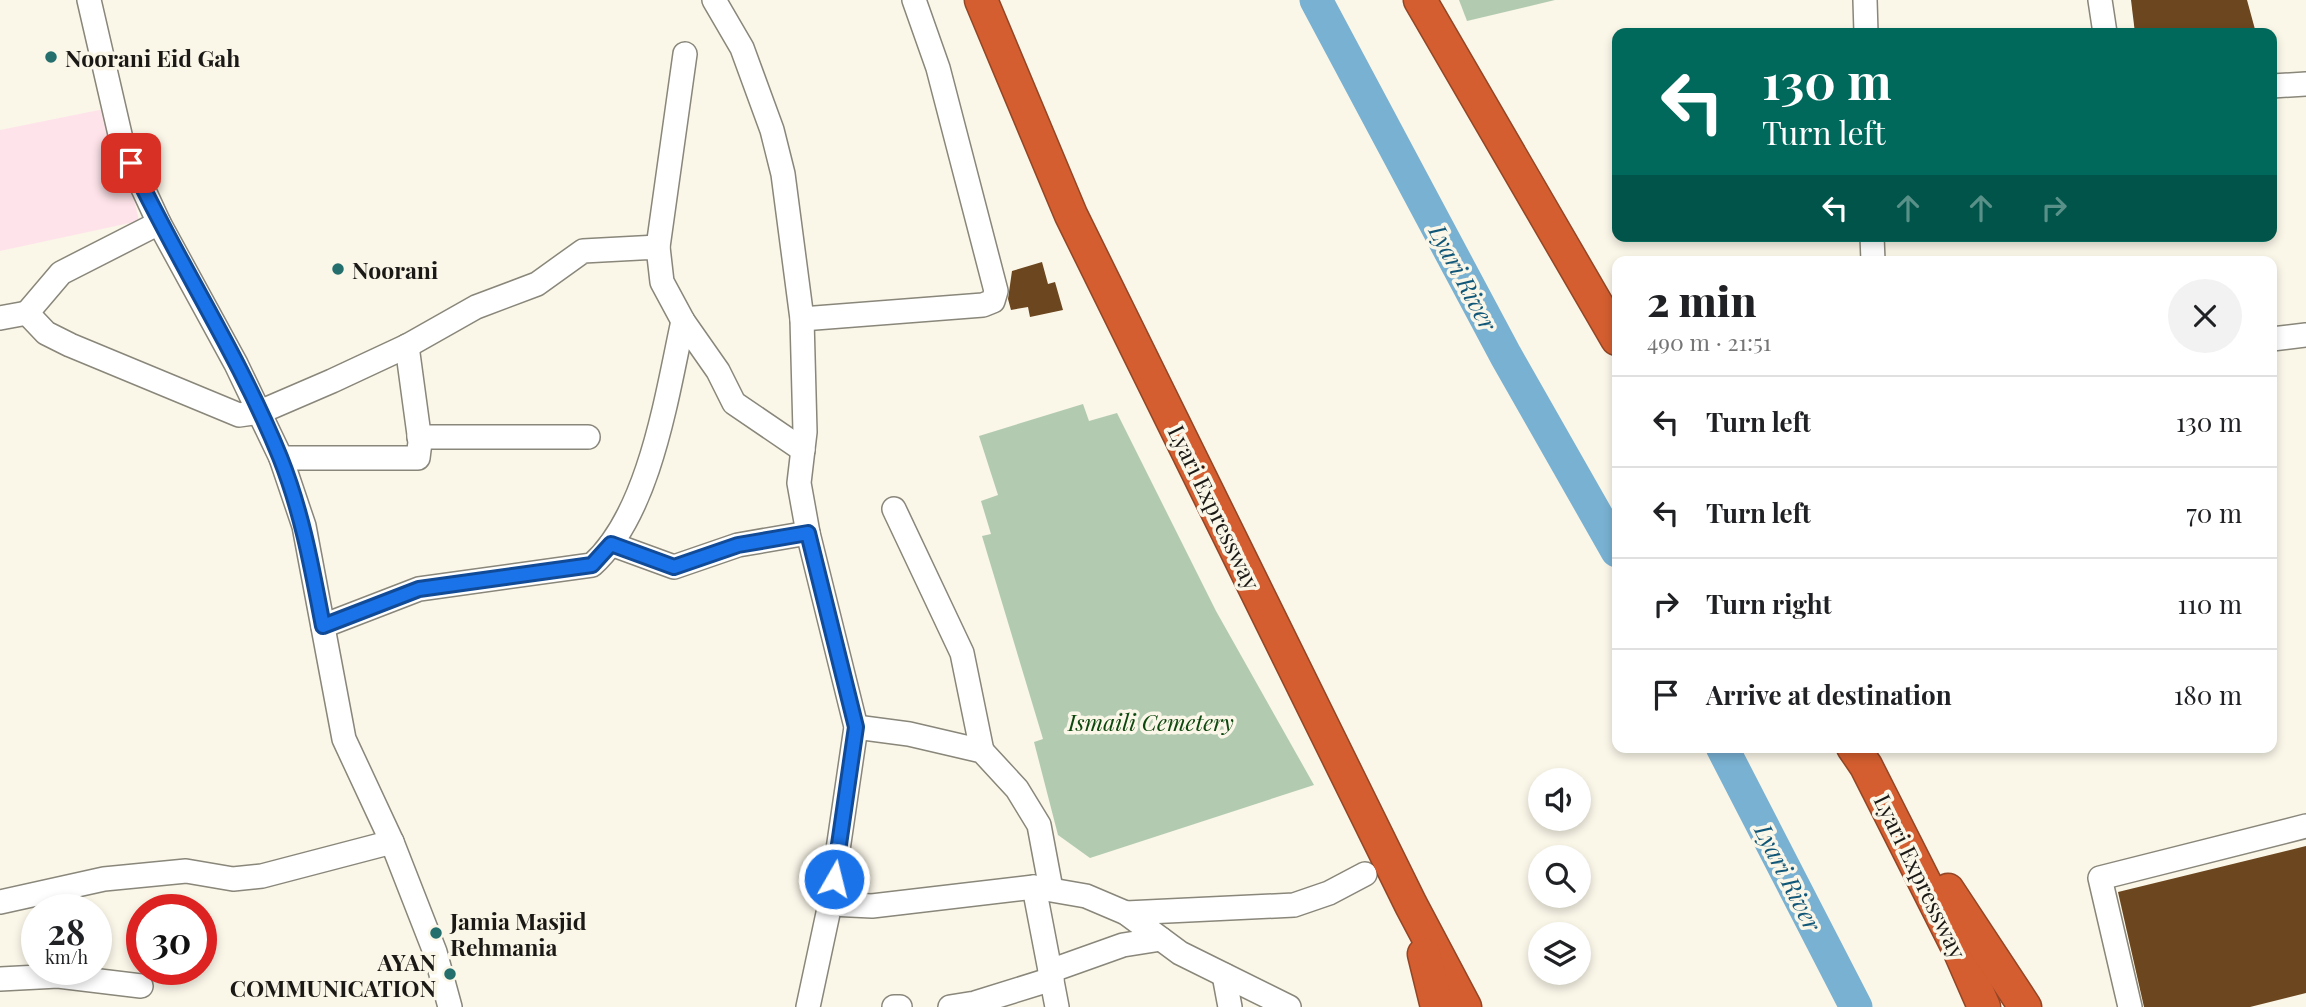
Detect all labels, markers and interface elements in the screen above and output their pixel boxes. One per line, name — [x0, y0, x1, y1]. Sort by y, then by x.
place label: Noorani Eid Gah — [65, 42, 240, 73]
text: 130 m — [1762, 47, 1892, 112]
marker: Noorani Eid Gah — [43, 49, 59, 65]
icon: left — [1647, 56, 1738, 147]
text: Turn left — [1762, 110, 1886, 153]
pin — [101, 133, 161, 193]
icon: arrive — [112, 144, 150, 182]
icon: left — [1816, 189, 1854, 227]
icon: ahead — [1889, 189, 1927, 227]
icon: ahead — [1962, 189, 2000, 227]
icon: right — [2035, 189, 2073, 227]
water label: Lyari River — [1422, 218, 1506, 336]
place label: Noorani — [352, 254, 438, 285]
marker: Noorani — [330, 261, 346, 277]
text: 2 min — [1647, 272, 1756, 328]
button: close — [2168, 279, 2242, 353]
text: 490 m · 21:51 — [1647, 326, 1771, 357]
icon: left — [1647, 403, 1685, 441]
text: Turn left — [1706, 404, 1811, 439]
text: 130 m — [2176, 404, 2242, 439]
street label: Lyari Expressway — [1162, 420, 1268, 595]
icon: left — [1647, 494, 1685, 532]
text: Turn left — [1706, 495, 1811, 530]
text: 70 m — [2186, 495, 2242, 530]
icon: right — [1647, 585, 1685, 623]
text: Turn right — [1706, 586, 1832, 621]
text: 110 m — [2178, 586, 2242, 621]
icon: arrive — [1647, 676, 1685, 714]
text: Arrive at destination — [1706, 677, 1952, 712]
text: 180 m — [2174, 677, 2242, 712]
park label: Ismaili Cemetery — [1067, 706, 1234, 737]
map controls — [1528, 768, 1591, 985]
button: sound — [1528, 768, 1591, 831]
street label: Lyari Expressway — [1868, 789, 1974, 964]
water label: Lyari River — [1748, 817, 1830, 936]
position arrow — [797, 842, 871, 916]
button: search — [1528, 845, 1591, 908]
speed limit sign: 30 — [126, 894, 217, 985]
place label: Jamia Masjid Rehmania — [449, 905, 587, 962]
text: 28 — [48, 907, 85, 954]
button: layers — [1528, 922, 1591, 985]
marker: Jamia Masjid Rehmania — [428, 925, 444, 941]
text: km/h — [45, 945, 88, 969]
place label: AYAN COMMUNICATION — [230, 946, 436, 1003]
marker: AYAN COMMUNICATION — [442, 966, 458, 982]

